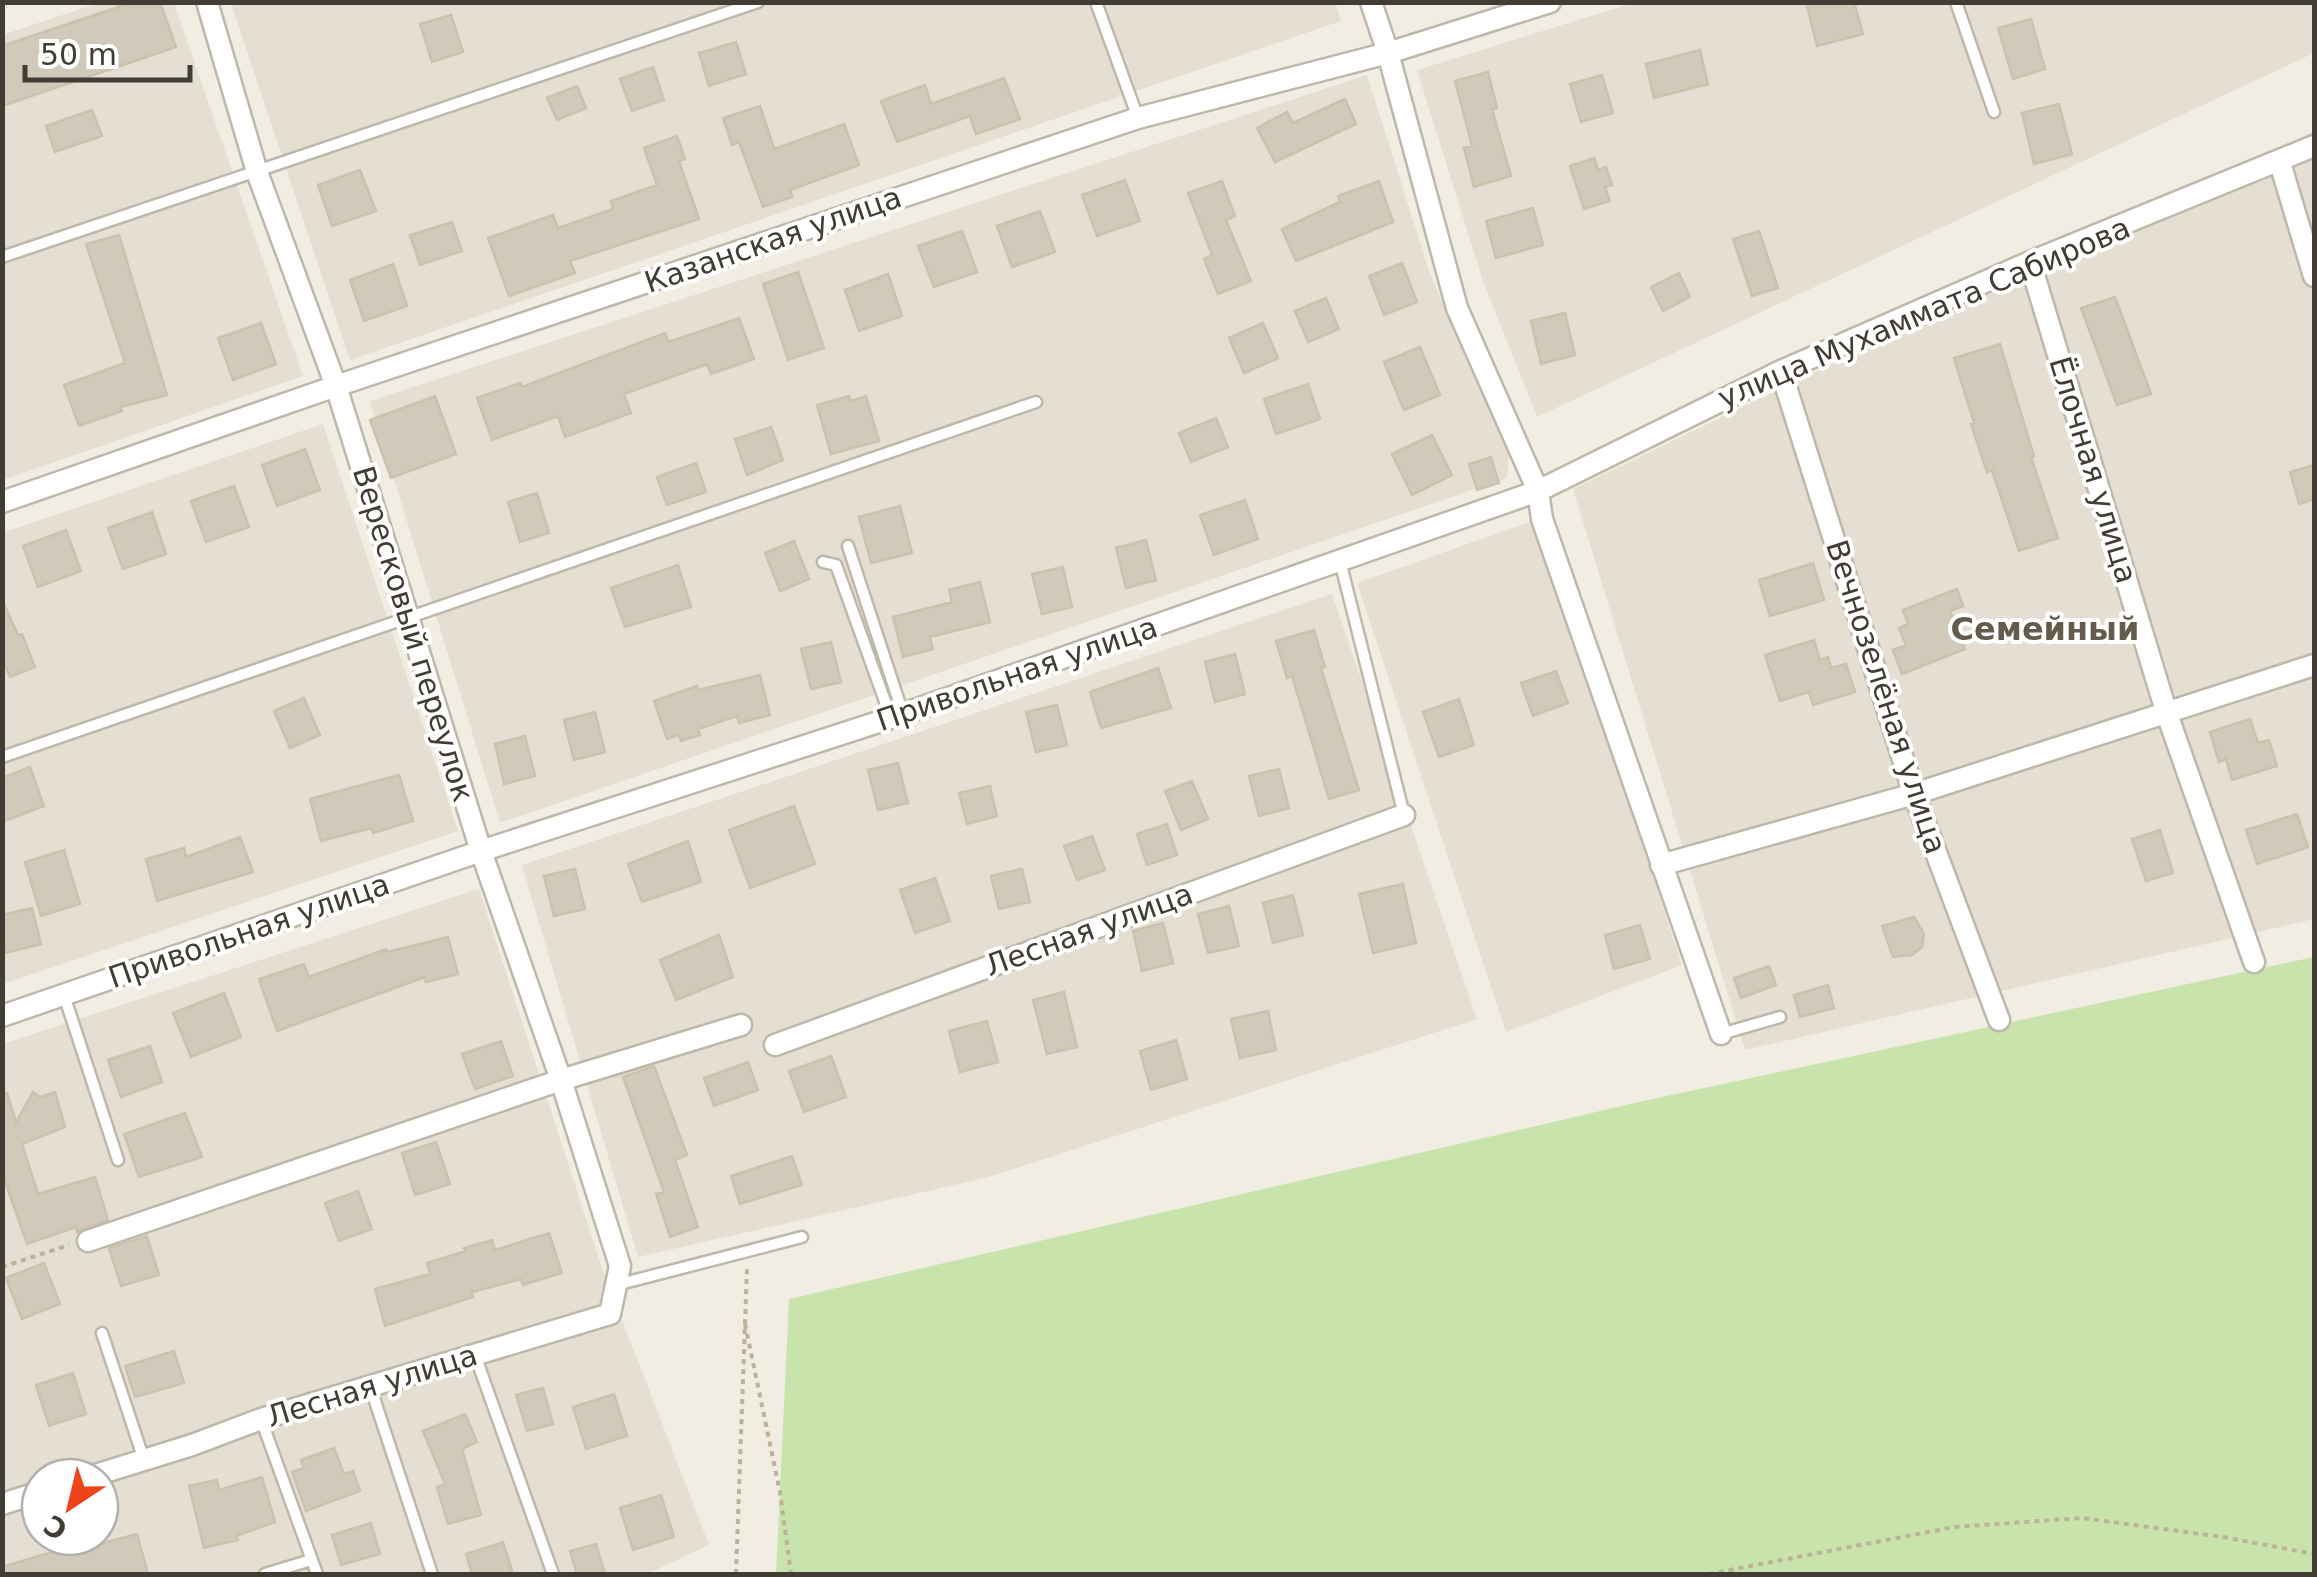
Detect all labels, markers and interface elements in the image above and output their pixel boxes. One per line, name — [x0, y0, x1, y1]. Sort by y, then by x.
scale bar — [25, 20, 190, 82]
text: 50 m — [40, 37, 117, 72]
street label: Казанская улица — [640, 179, 906, 300]
street label: улица Мухаммата Сабирова — [1712, 210, 2135, 415]
street label: Ёлочная улица — [2042, 352, 2145, 587]
street label: Вересковый переулок — [346, 462, 481, 806]
street label: Вечнозелёная улица — [1819, 536, 1954, 858]
street label: Привольная улица — [872, 609, 1162, 738]
district label: Семейный — [1951, 610, 2139, 648]
street label: Привольная улица — [104, 866, 394, 995]
street label: Лесная улица — [980, 876, 1197, 983]
street label: Лесная улица — [262, 1337, 481, 1434]
north arrow — [20, 1457, 120, 1557]
text: С — [38, 1508, 74, 1546]

